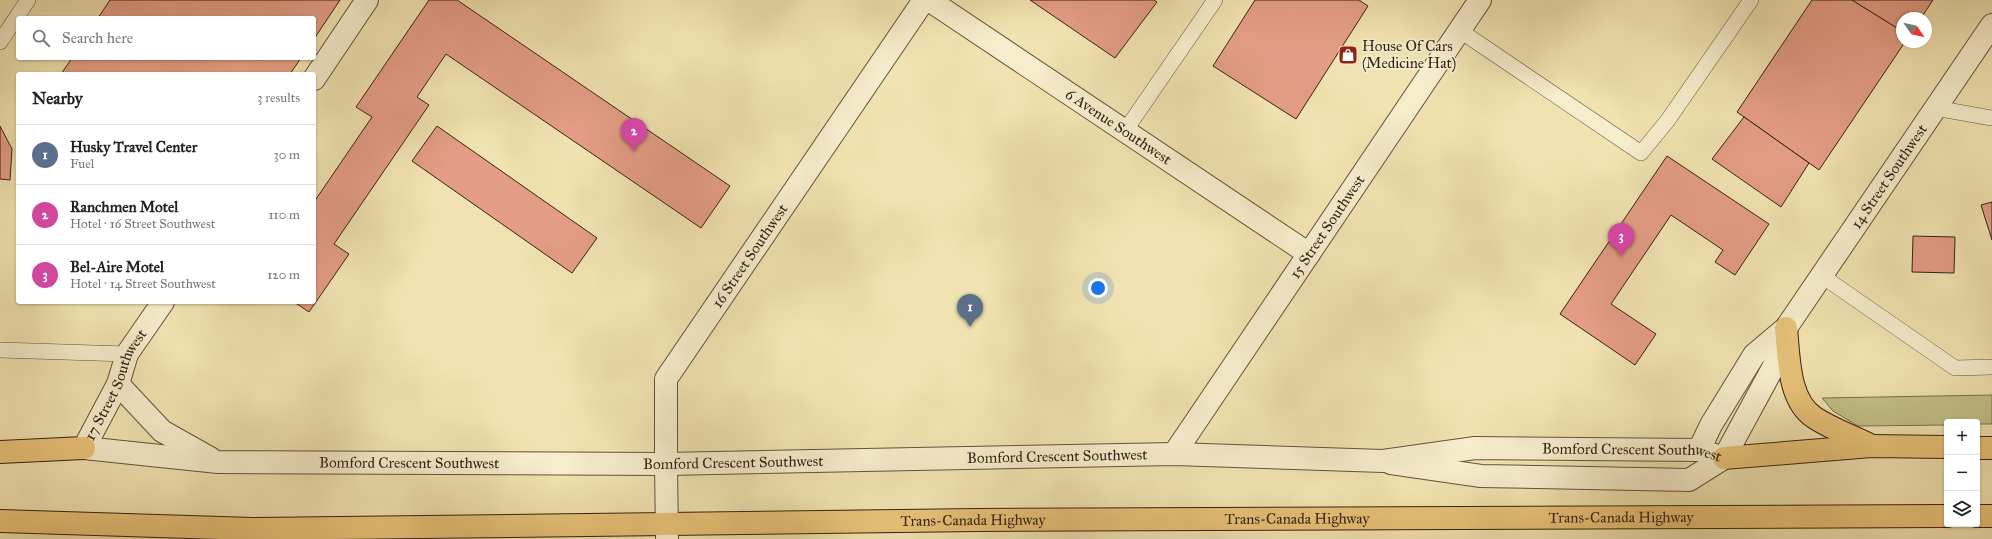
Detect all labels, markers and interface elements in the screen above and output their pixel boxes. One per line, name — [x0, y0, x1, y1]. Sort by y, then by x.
north arrow — [1896, 12, 1932, 48]
search box — [16, 16, 316, 60]
icon: search — [30, 27, 52, 49]
text: Search here — [62, 29, 133, 47]
place label: House Of Cars (Medicine Hat) — [1362, 37, 1456, 73]
shop icon: House Of Cars (Medicine Hat) — [1337, 44, 1359, 66]
street label: 6 Avenue Southwest — [1062, 85, 1176, 169]
text: Nearby — [32, 88, 83, 109]
text: 3 results — [257, 90, 300, 106]
pin: 2 — [621, 118, 647, 151]
street label: 14 Street Southwest — [1847, 120, 1931, 232]
text: Husky Travel Center — [70, 138, 197, 156]
text: 1 — [42, 147, 48, 163]
text: 30 m — [274, 147, 300, 163]
text: Fuel — [70, 156, 94, 172]
street label: 15 Street Southwest — [1286, 171, 1369, 282]
text: Ranchmen Motel — [70, 198, 178, 216]
street label: 16 Street Southwest — [708, 200, 792, 311]
text: 2 — [42, 207, 48, 223]
text: 110 m — [268, 207, 300, 223]
text: Hotel · 16 Street Southwest — [70, 216, 215, 232]
pin: 3 — [1608, 223, 1634, 256]
text: Bel-Aire Motel — [70, 258, 164, 276]
text: 3 — [42, 267, 48, 283]
text: 120 m — [267, 267, 300, 283]
text: Hotel · 14 Street Southwest — [70, 276, 216, 292]
your location — [1088, 278, 1108, 298]
pin: 1 — [957, 294, 983, 327]
street label: 17 Street Southwest — [81, 325, 151, 444]
map controls — [1944, 419, 1980, 527]
button: + — [1944, 419, 1980, 455]
street label: Bomford Crescent Southwest — [1542, 440, 1725, 466]
street label: Bomford Crescent Southwest — [967, 446, 1148, 467]
street label: Bomford Crescent Southwest — [643, 452, 824, 473]
street label: Bomford Crescent Southwest — [319, 453, 500, 472]
button: − — [1944, 455, 1980, 491]
button: layers — [1944, 491, 1980, 527]
street label: Trans-Canada Highway — [1548, 508, 1695, 527]
street label: Trans-Canada Highway — [1224, 509, 1371, 528]
street label: Trans-Canada Highway — [900, 511, 1047, 530]

